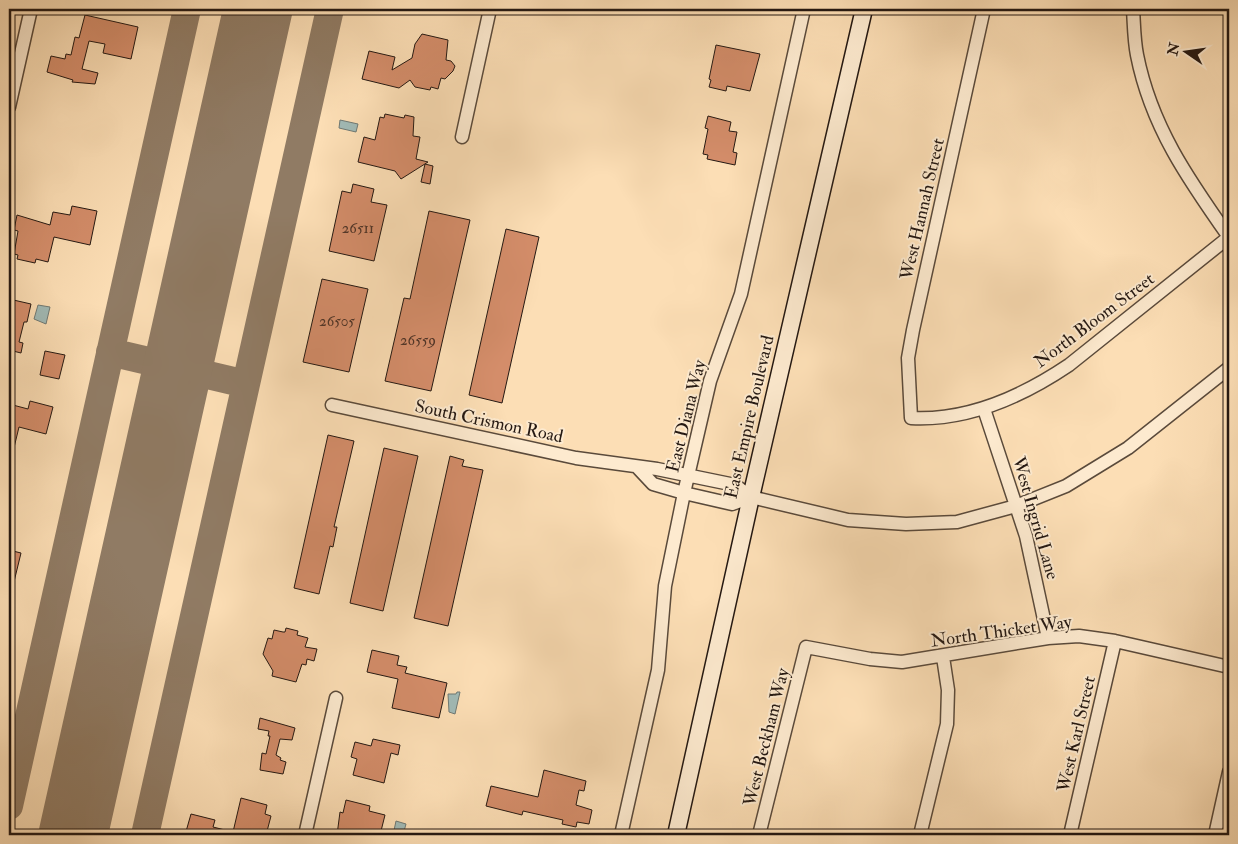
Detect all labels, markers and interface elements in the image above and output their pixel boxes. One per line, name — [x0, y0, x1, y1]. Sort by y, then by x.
north arrow — [1160, 28, 1210, 78]
text: N — [1164, 41, 1184, 58]
street label: West Hannah Street — [895, 136, 950, 283]
house number: 26511 — [342, 219, 374, 238]
street label: North Bloom Street — [1030, 268, 1159, 373]
house number: 26505 — [319, 312, 355, 331]
house number: 26559 — [400, 331, 436, 350]
street label: East Empire Boulevard — [719, 333, 780, 501]
street label: East Diana Way — [661, 356, 712, 475]
street label: South Crismon Road — [413, 395, 565, 448]
street label: West Ingrid Lane — [1007, 453, 1064, 583]
street label: North Thicket Way — [929, 610, 1074, 653]
street label: West Beckham Way — [738, 665, 795, 810]
street label: West Karl Street — [1052, 674, 1101, 795]

